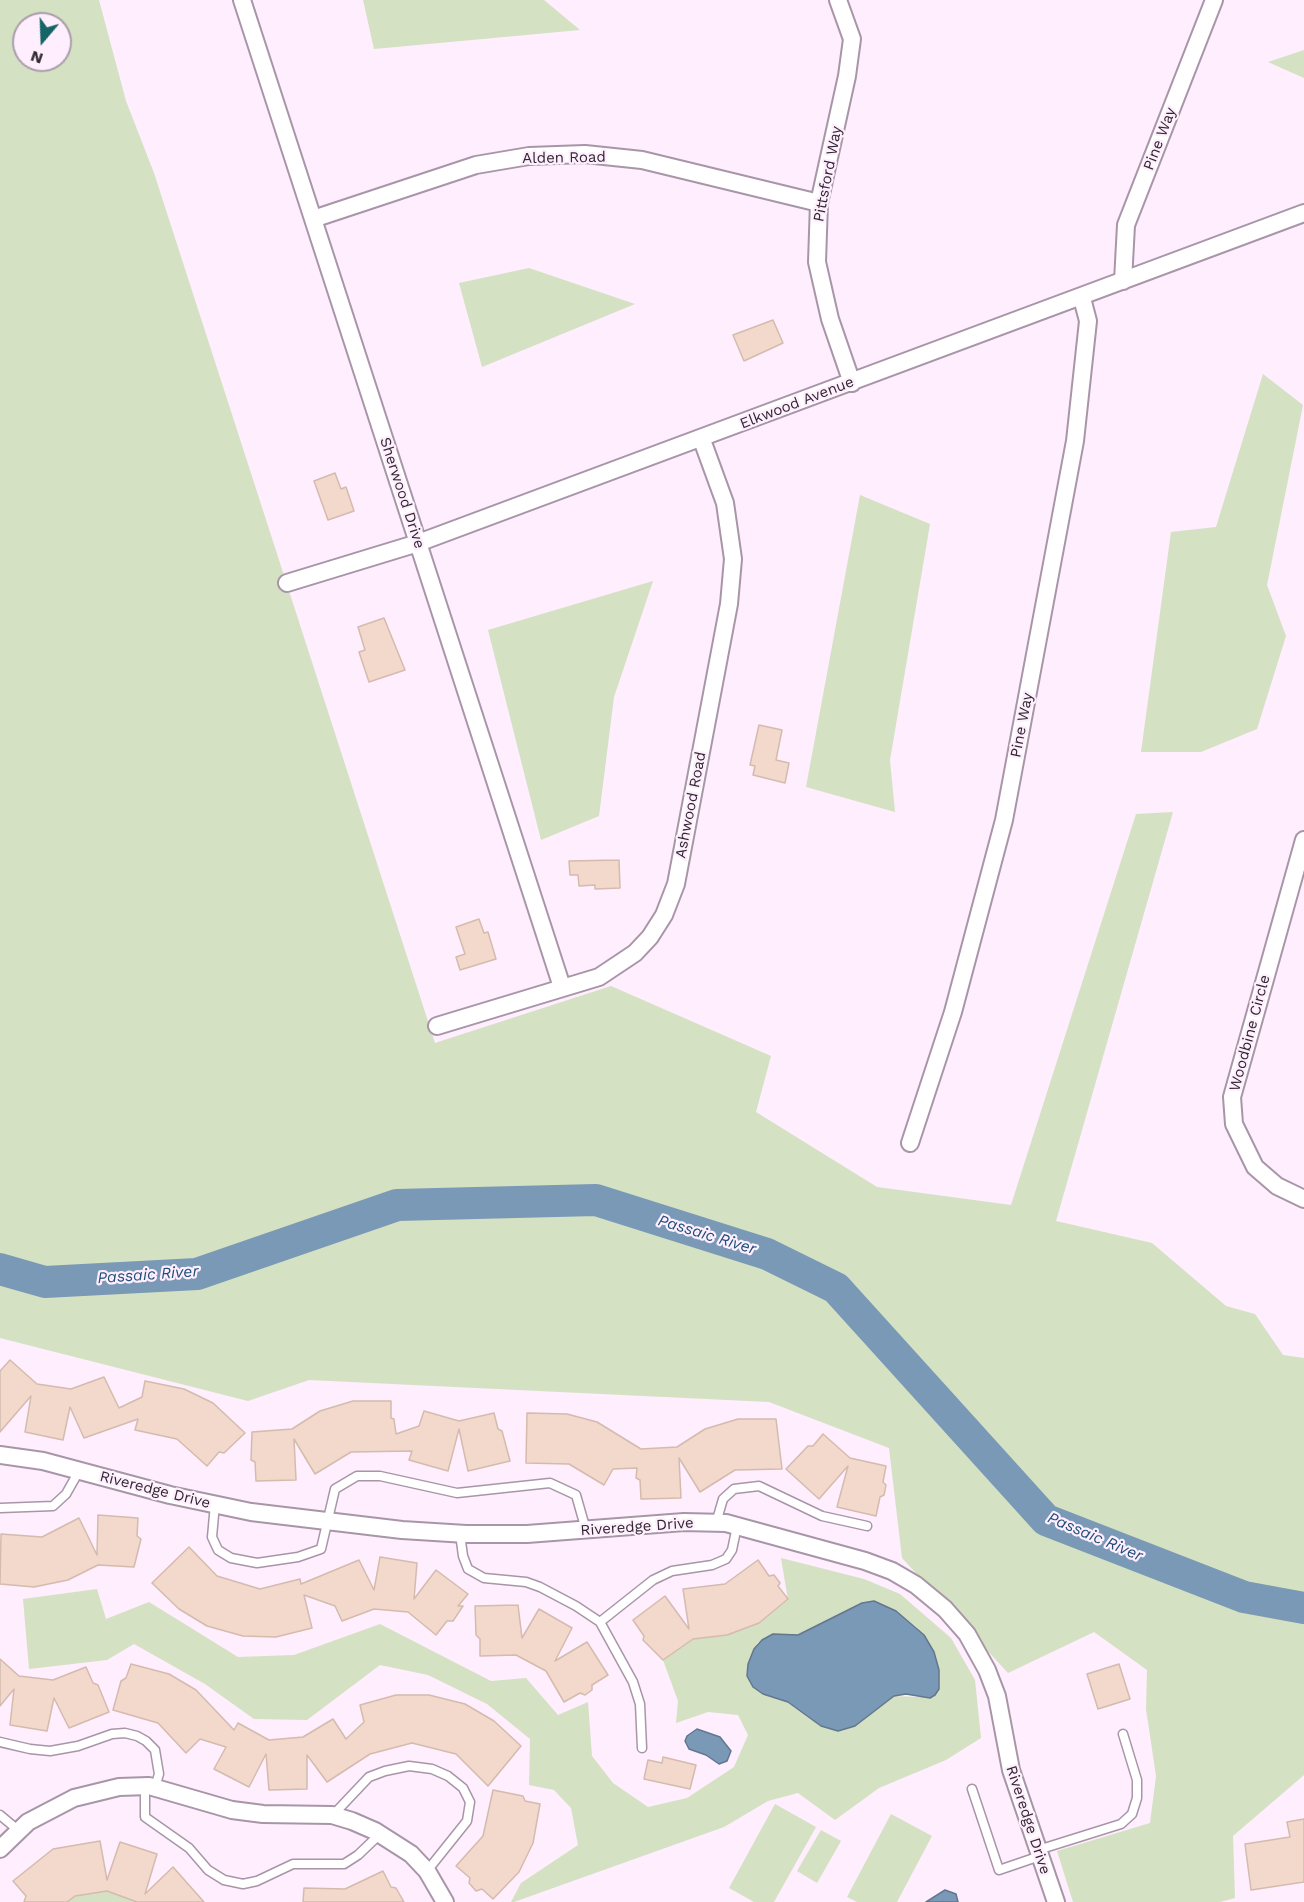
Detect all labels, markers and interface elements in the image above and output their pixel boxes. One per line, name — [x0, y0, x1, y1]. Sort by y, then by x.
north arrow — [12, 12, 72, 72]
text: N — [28, 47, 45, 69]
street label: Pine Way — [1140, 105, 1180, 173]
street label: Pittsford Way — [810, 125, 846, 223]
street label: Alden Road — [522, 148, 606, 168]
street label: Elkwood Avenue — [738, 373, 856, 433]
street label: Sherwood Drive — [376, 435, 428, 551]
street label: Pine Way — [1007, 691, 1037, 759]
street label: Ashwood Road — [672, 750, 710, 860]
street label: Woodbine Circle — [1226, 973, 1274, 1093]
water label: Passaic River — [656, 1211, 758, 1259]
water label: Passaic River — [97, 1262, 199, 1288]
street label: Riveredge Drive — [98, 1468, 212, 1512]
water label: Passaic River — [1045, 1508, 1145, 1566]
street label: Riveredge Drive — [580, 1514, 694, 1540]
street label: Riveredge Drive — [1002, 1763, 1054, 1877]

